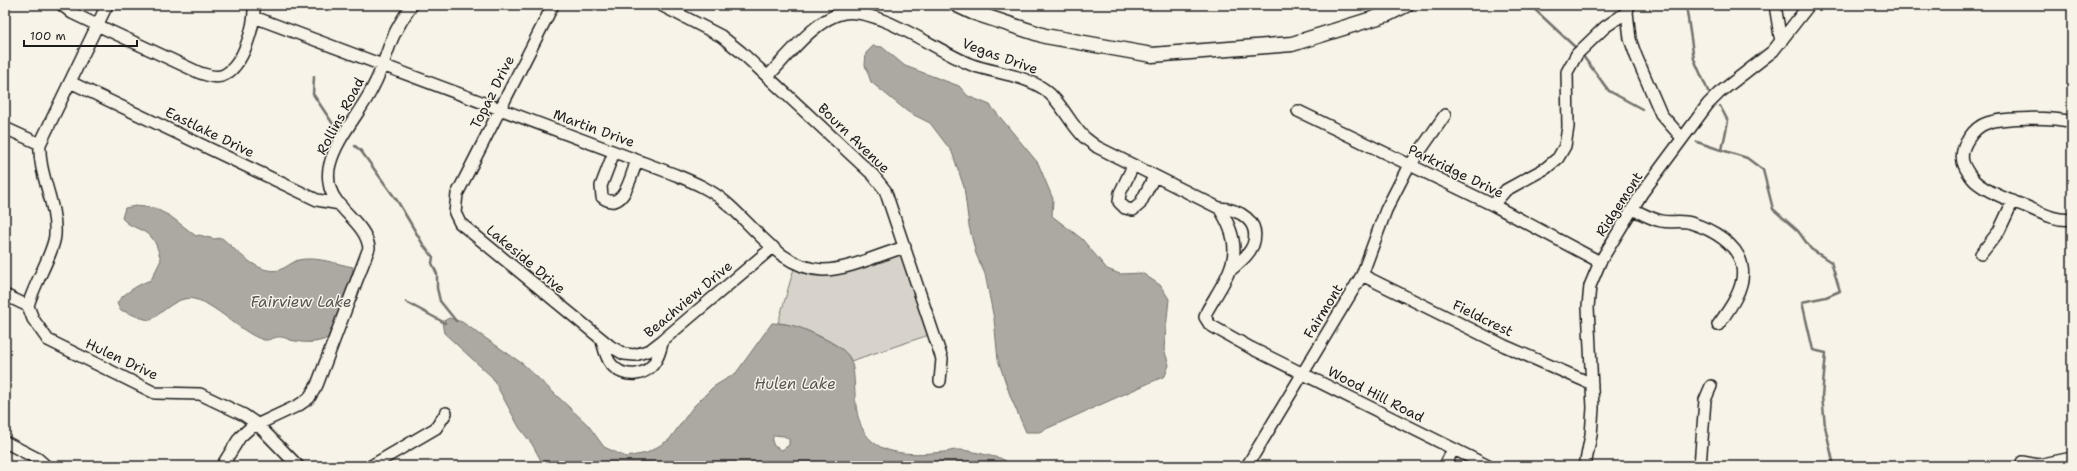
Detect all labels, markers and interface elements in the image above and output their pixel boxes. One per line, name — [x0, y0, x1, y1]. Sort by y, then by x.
scale bar — [24, 22, 137, 48]
text: 100 m — [30, 28, 66, 44]
street label: Vegas Drive — [960, 34, 1040, 78]
street label: Topaz Drive — [466, 52, 518, 132]
street label: Rollins Road — [312, 74, 368, 158]
street label: Bourn Avenue — [814, 99, 894, 177]
street label: Eastlake Drive — [162, 103, 258, 161]
street label: Martin Drive — [551, 105, 637, 151]
street label: Parkridge Drive — [1405, 140, 1507, 202]
street label: Ridgemont — [1591, 168, 1647, 240]
street label: Lakeside Drive — [483, 221, 569, 297]
street label: Beachview Drive — [640, 257, 736, 341]
street label: Fairmont — [1299, 280, 1347, 342]
water label: Fairview Lake — [251, 292, 351, 312]
street label: Fieldcrest — [1450, 296, 1516, 340]
street label: Hulen Drive — [83, 334, 161, 384]
street label: Wood Hill Road — [1325, 362, 1427, 426]
water label: Hulen Lake — [754, 374, 836, 394]

